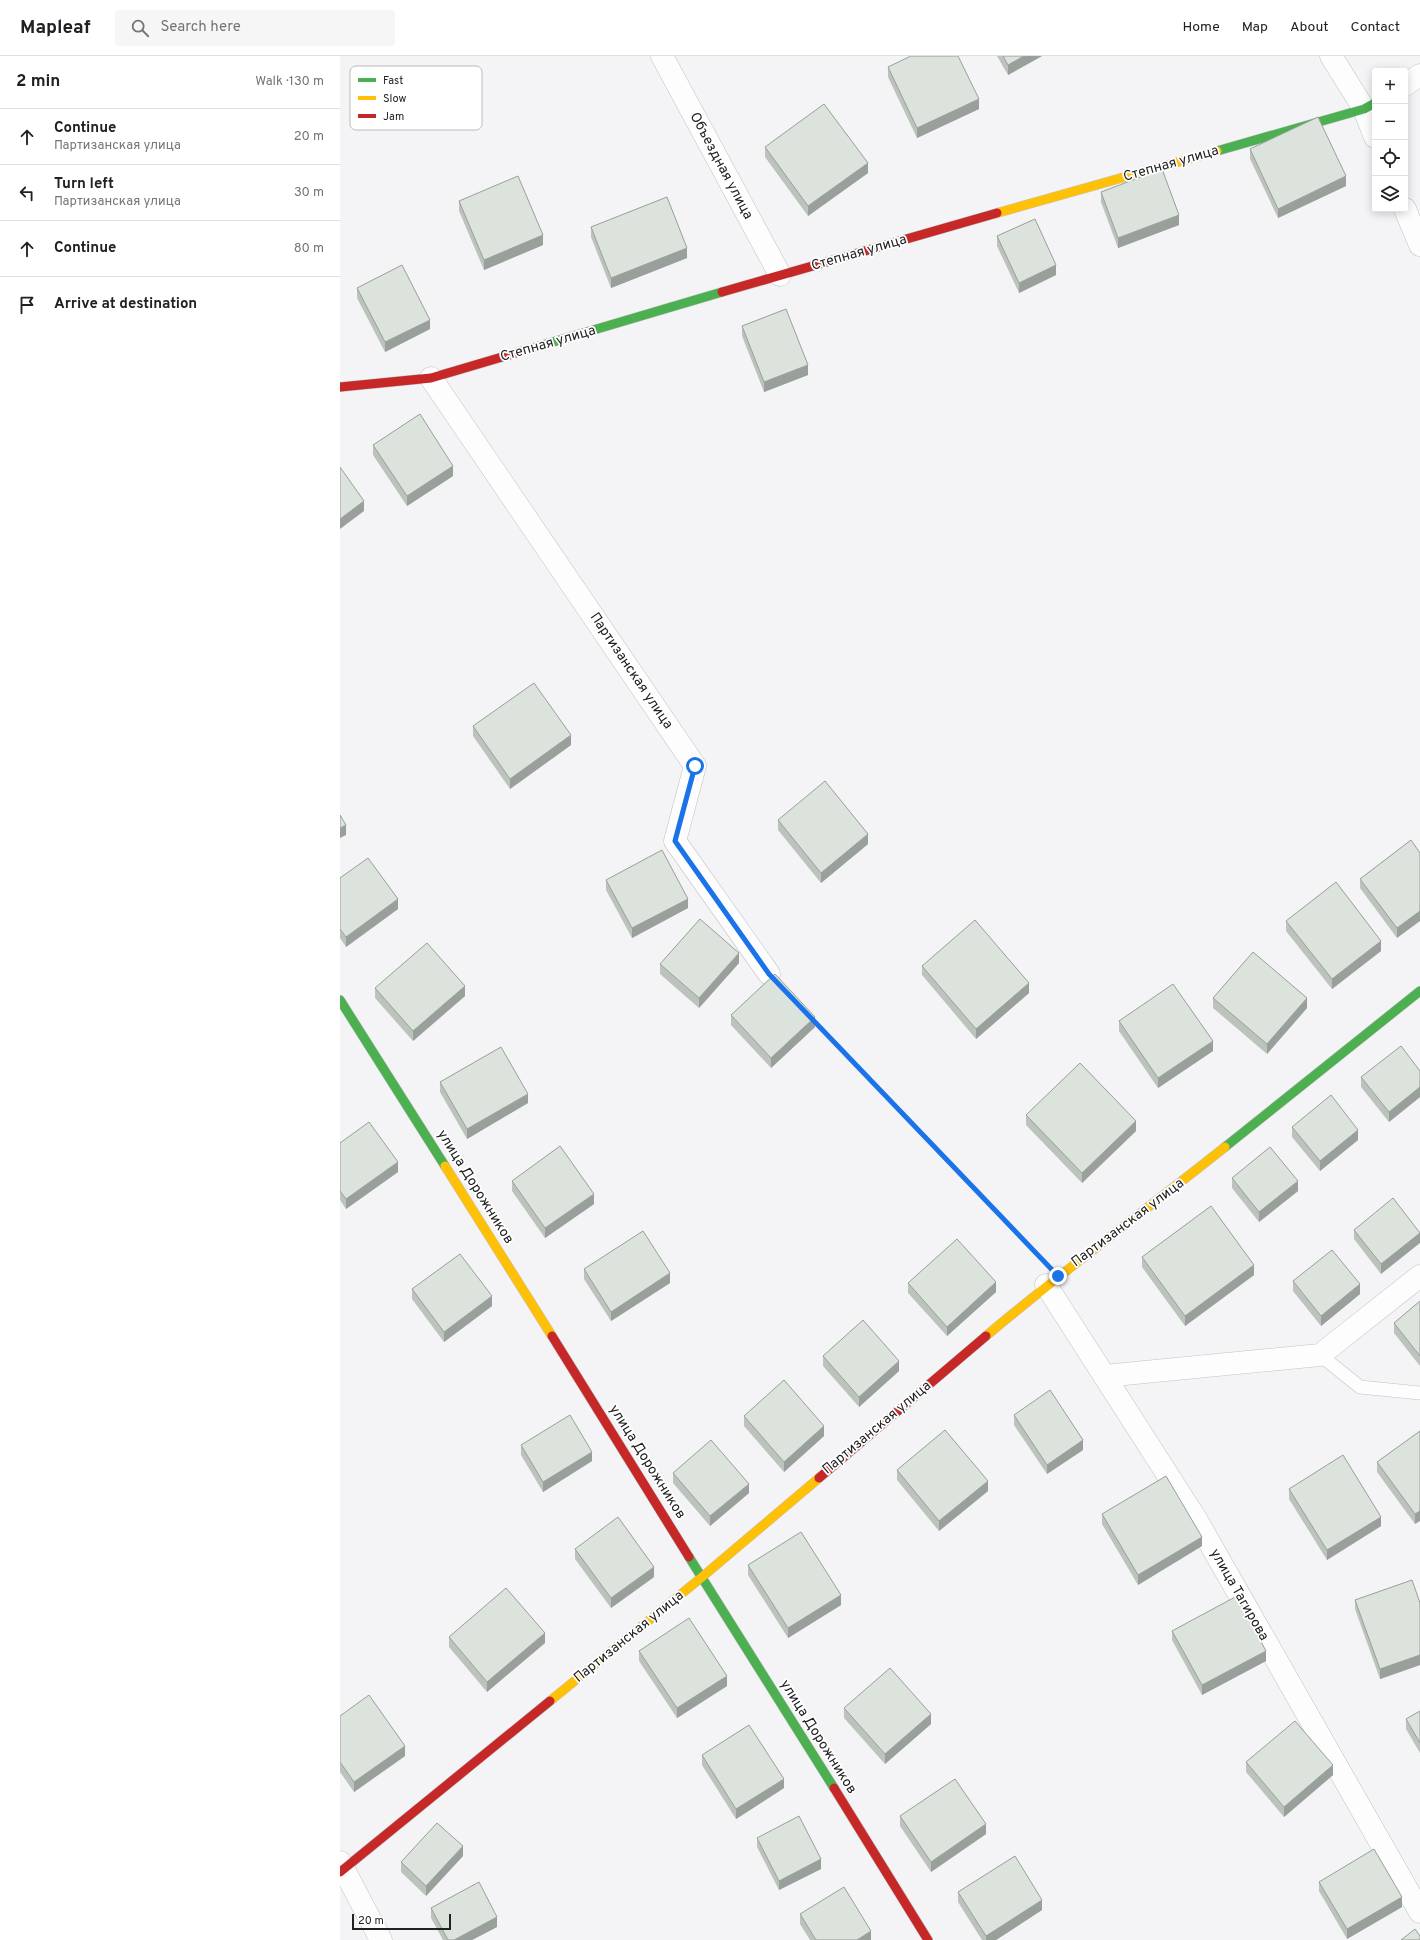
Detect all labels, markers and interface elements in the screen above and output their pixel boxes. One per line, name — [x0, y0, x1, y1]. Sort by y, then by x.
search box — [115, 10, 395, 46]
text: Mapleaf — [20, 16, 91, 40]
icon: search — [129, 17, 151, 39]
text: Search here — [161, 18, 241, 37]
text: Home — [1183, 19, 1220, 36]
text: Map — [1242, 19, 1268, 36]
text: About — [1290, 19, 1329, 36]
text: Contact — [1351, 19, 1400, 36]
legend — [350, 66, 482, 130]
map controls — [1372, 68, 1408, 212]
button: + — [1372, 68, 1408, 104]
text: 2 min — [16, 71, 60, 93]
text: Walk · 130 m — [255, 74, 324, 90]
text: Fast — [383, 74, 403, 88]
text: Slow — [383, 92, 406, 106]
button: − — [1372, 104, 1408, 140]
text: Jam — [383, 110, 404, 124]
street label: Объездная улица — [686, 110, 756, 222]
text: Continue — [54, 119, 116, 138]
icon: ahead — [16, 126, 38, 148]
text: 20 m — [294, 129, 324, 145]
text: Партизанская улица — [54, 138, 181, 154]
button: locate — [1372, 140, 1408, 176]
street label: Степная улица — [1121, 142, 1221, 186]
text: Turn left — [54, 175, 114, 194]
button: layers — [1372, 176, 1408, 212]
icon: left — [16, 182, 38, 204]
text: 30 m — [294, 185, 324, 201]
text: Партизанская улица — [54, 194, 181, 210]
street label: Степная улица — [809, 231, 909, 275]
icon: ahead — [16, 238, 38, 260]
text: Continue — [54, 239, 116, 258]
text: 80 m — [294, 241, 324, 257]
icon: arrive — [16, 294, 38, 316]
text: Arrive at destination — [54, 295, 197, 314]
street label: Степная улица — [498, 322, 598, 366]
street label: Партизанская улица — [586, 610, 676, 732]
route start — [686, 757, 704, 775]
street label: улица Дорожников — [433, 1127, 517, 1247]
street label: Партизанская улица — [1068, 1175, 1188, 1271]
route end — [1049, 1267, 1067, 1285]
street label: Партизанская улица — [819, 1378, 935, 1478]
street label: улица Дорожников — [605, 1402, 689, 1522]
street label: улица Тагирова — [1206, 1546, 1272, 1644]
street label: Партизанская улица — [571, 1587, 687, 1687]
street label: улица Дорожников — [776, 1677, 860, 1797]
scale bar — [352, 1912, 451, 1931]
text: 20 m — [358, 1914, 384, 1928]

